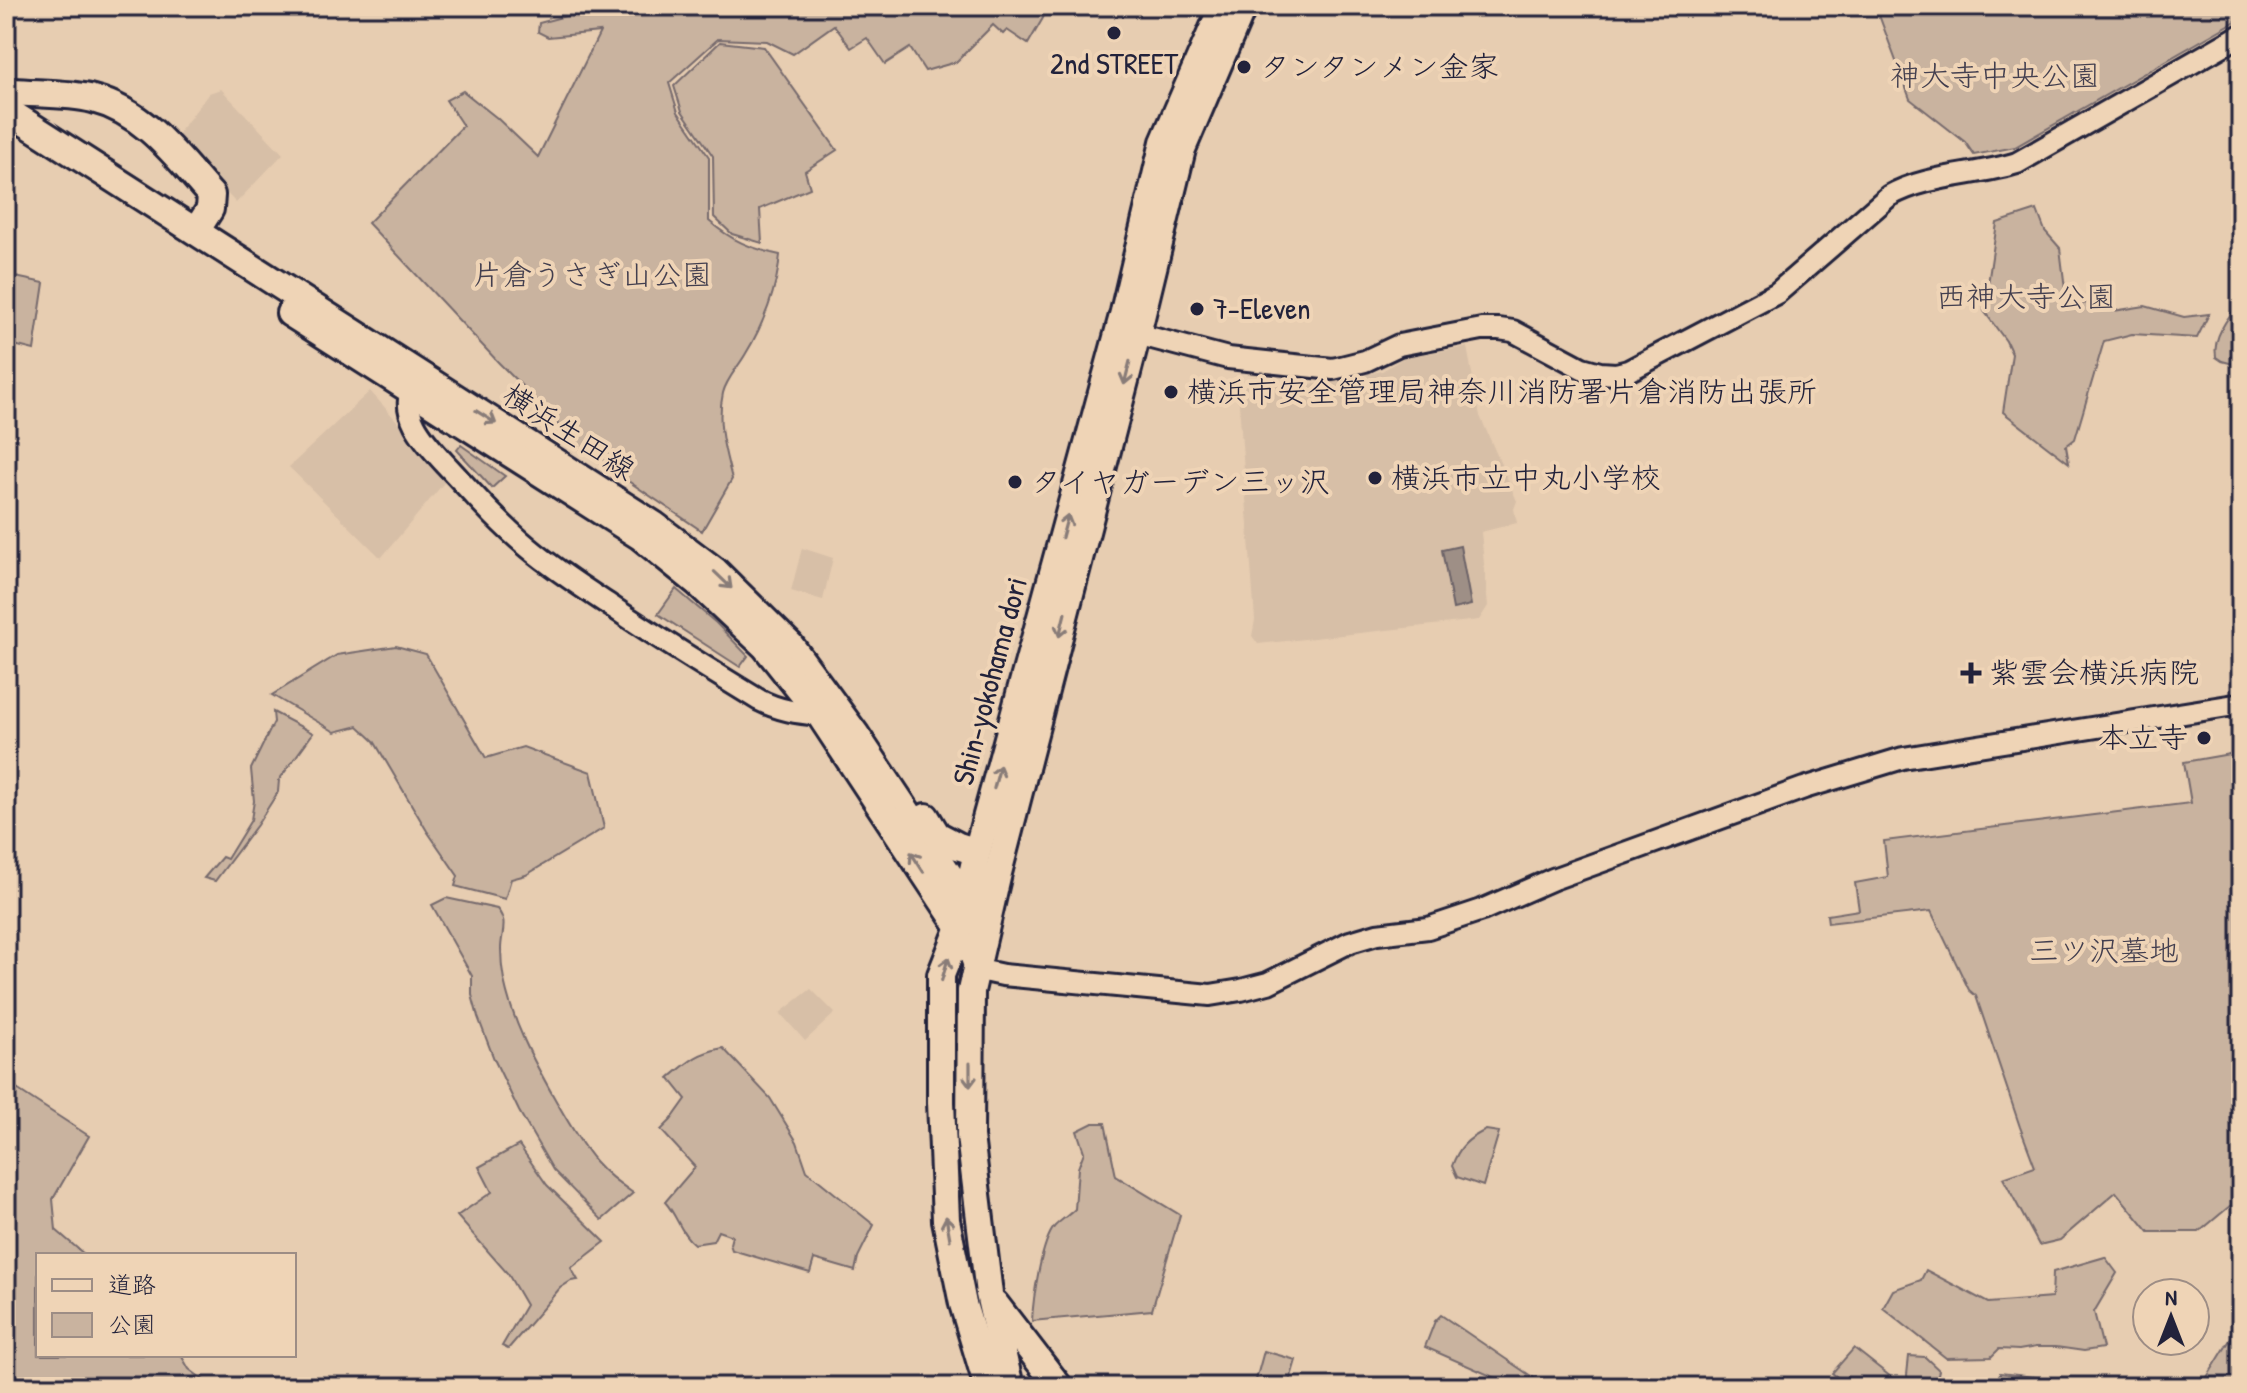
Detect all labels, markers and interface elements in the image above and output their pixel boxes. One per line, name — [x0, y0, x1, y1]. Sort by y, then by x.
marker: 2nd STREET — [1105, 24, 1123, 42]
place label: 2nd STREET — [1050, 43, 1179, 83]
place label: タンタンメン金家 — [1260, 46, 1499, 86]
park label: 神大寺中央公園 — [1890, 55, 2100, 95]
marker: タンタンメン金家 — [1235, 58, 1253, 76]
park label: 片倉うさぎ山公園 — [472, 254, 712, 294]
park label: 西神大寺公園 — [1936, 276, 2116, 316]
place label: 7-Eleven — [1213, 288, 1311, 328]
marker: 7-Eleven — [1188, 300, 1206, 318]
one-way arrow — [1119, 359, 1134, 385]
place label: 横浜市安全管理局神奈川消防署片倉消防出張所 — [1187, 371, 1817, 411]
street label: 横浜生田線 — [496, 374, 643, 489]
marker: 横浜市安全管理局神奈川消防署片倉消防出張所 — [1162, 383, 1180, 401]
one-way arrow — [475, 408, 497, 425]
place label: 横浜市立中丸小学校 — [1391, 457, 1661, 497]
place label: タイヤガーデン三ッ沢 — [1031, 461, 1330, 501]
marker: 横浜市立中丸小学校 — [1366, 469, 1384, 487]
marker: タイヤガーデン三ッ沢 — [1006, 473, 1024, 491]
one-way arrow — [1059, 513, 1074, 539]
one-way arrow — [713, 570, 733, 589]
street label: Shin-yokohama dori — [942, 572, 1036, 789]
one-way arrow — [1053, 611, 1068, 637]
place label: 紫雲会横浜病院 — [1989, 652, 2199, 692]
marker: 紫雲会横浜病院 — [1960, 662, 1982, 684]
place label: 本立寺 — [2098, 717, 2188, 757]
marker: 本立寺 — [2195, 729, 2213, 747]
one-way arrow — [990, 764, 1005, 790]
one-way arrow — [908, 851, 924, 874]
park label: 三ツ沢墓地 — [2029, 930, 2179, 970]
one-way arrow — [938, 956, 953, 982]
one-way arrow — [962, 1061, 978, 1088]
one-way arrow — [939, 1216, 954, 1241]
legend — [36, 1253, 296, 1357]
text: 道路 — [108, 1268, 156, 1300]
north arrow — [2131, 1277, 2211, 1357]
text: N — [2165, 1282, 2177, 1312]
text: 公園 — [108, 1308, 156, 1340]

